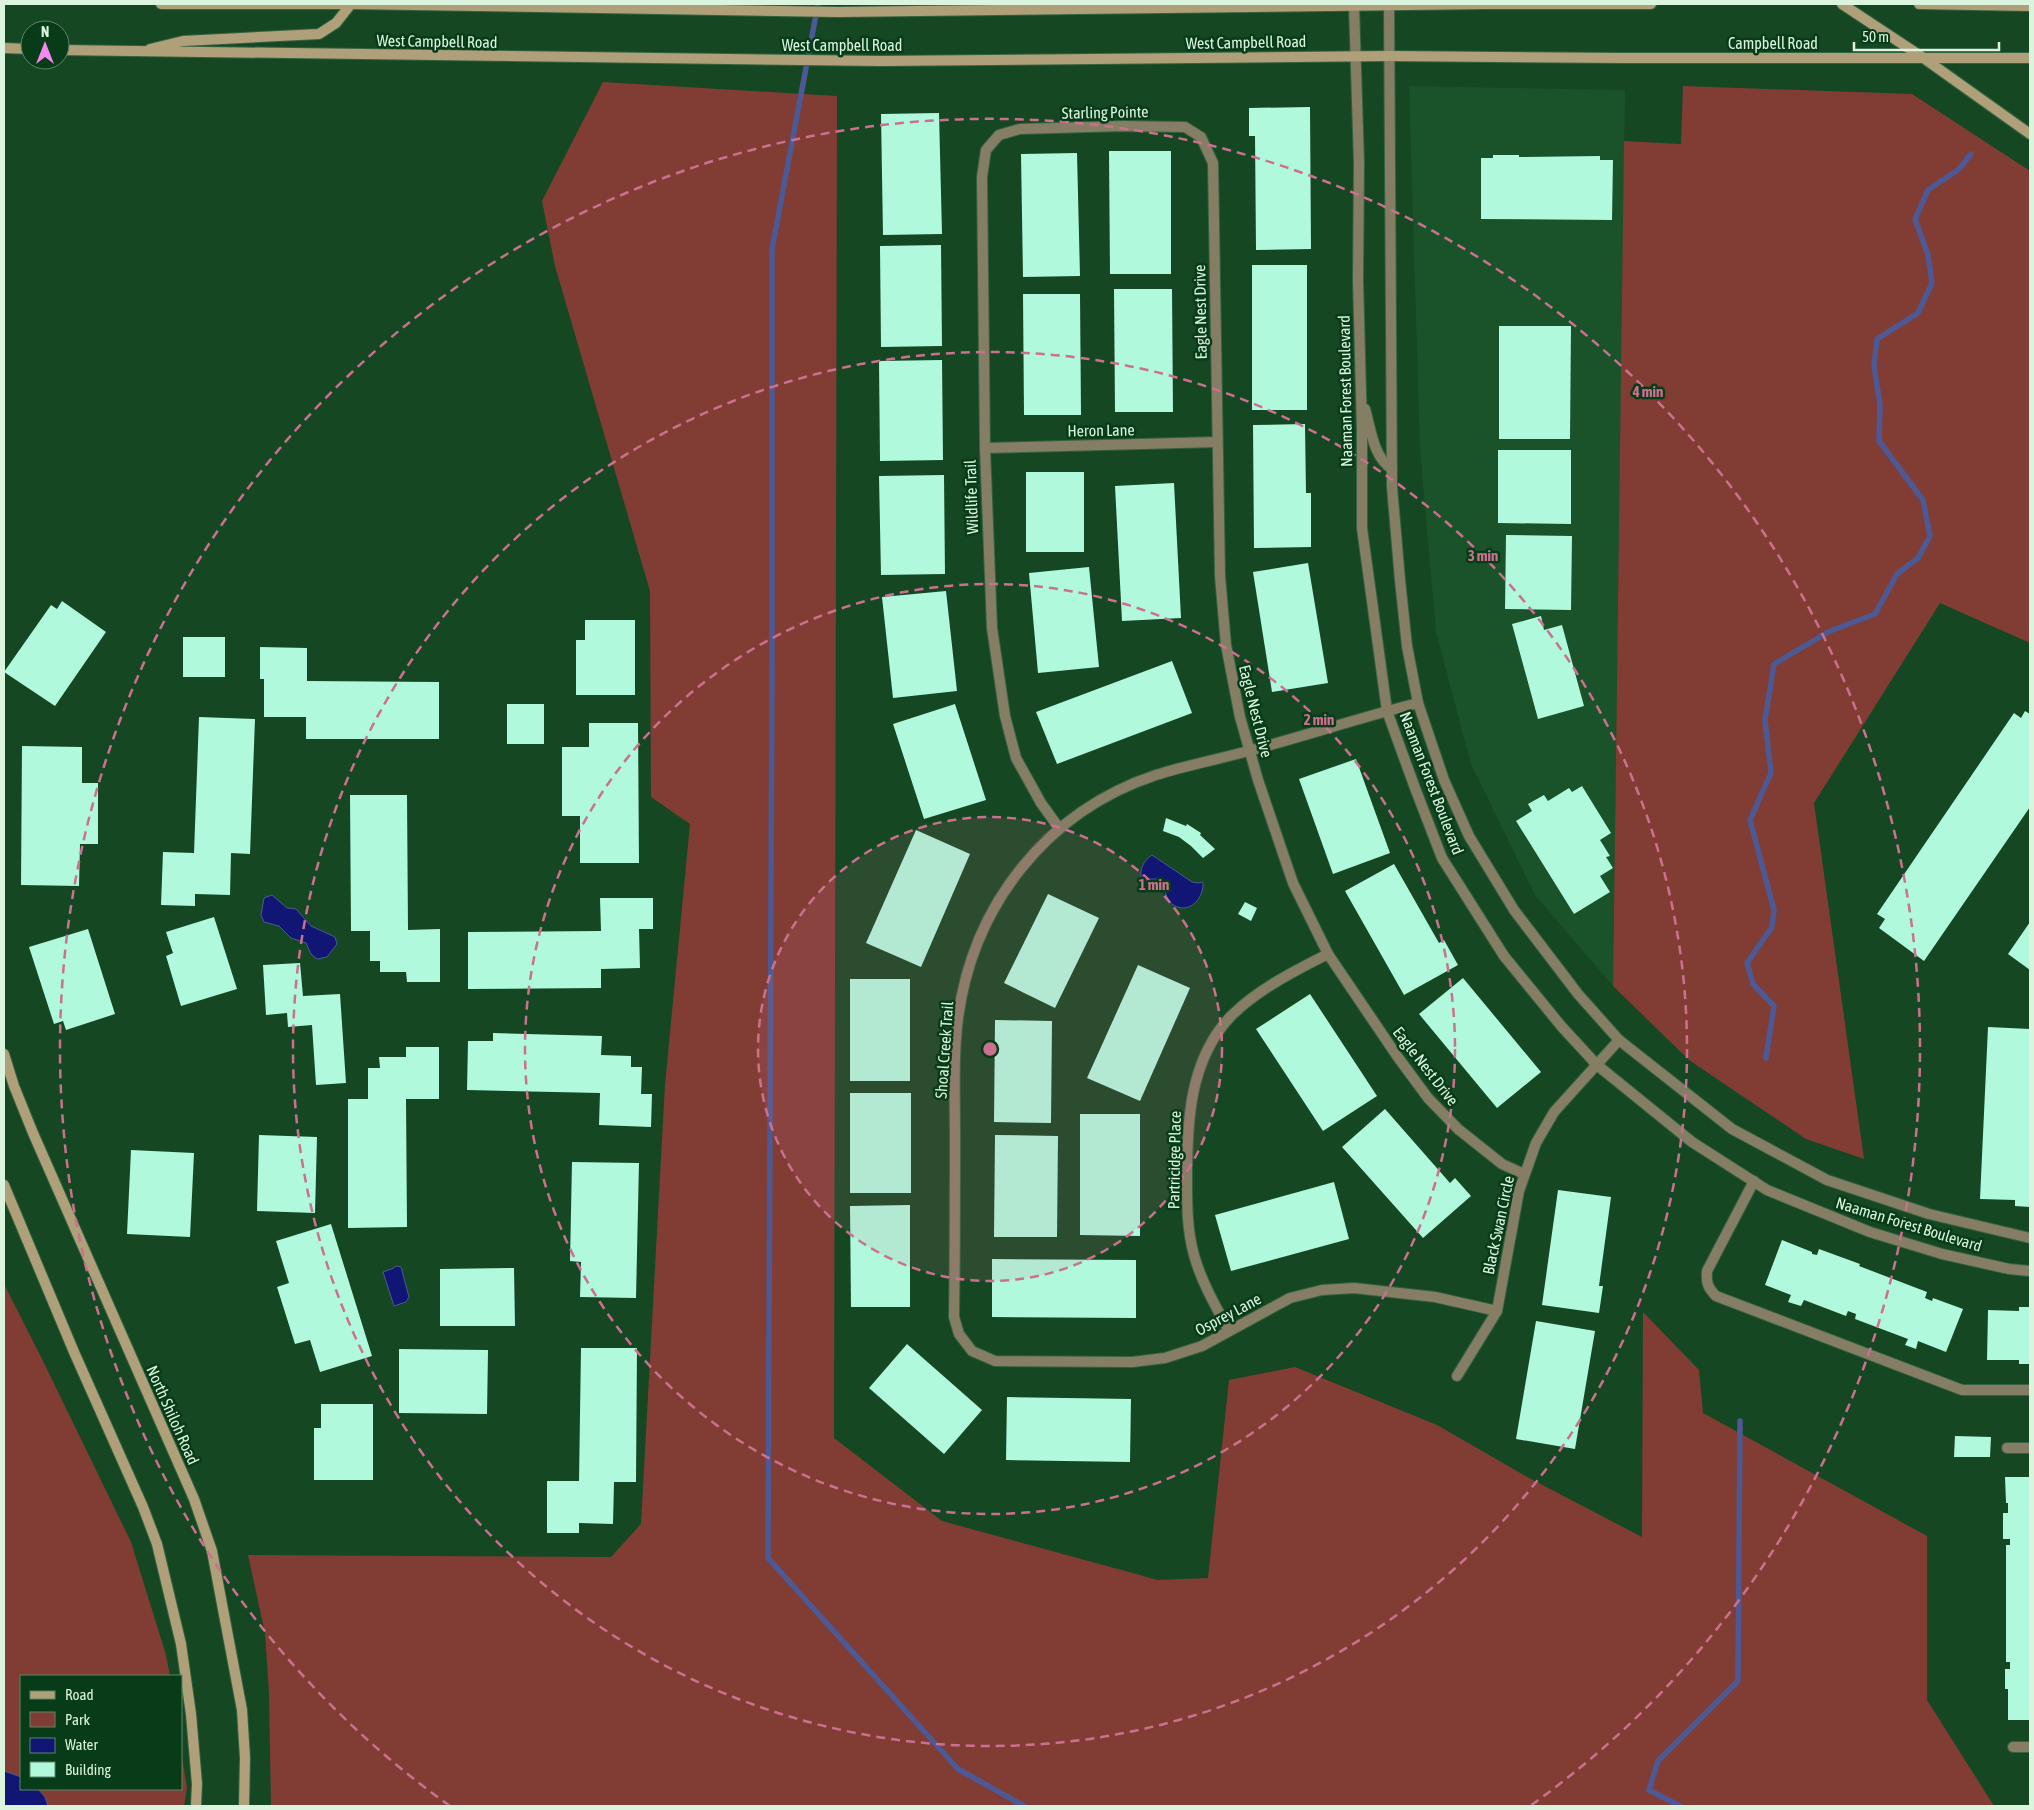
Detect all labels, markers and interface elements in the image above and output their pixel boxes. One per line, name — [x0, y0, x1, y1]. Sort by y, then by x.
north arrow — [20, 20, 70, 70]
scale bar — [1854, 20, 1999, 52]
text: N — [41, 24, 49, 40]
text: 50 m — [1862, 28, 1889, 45]
street label: West Campbell Road — [377, 31, 497, 52]
street label: West Campbell Road — [1186, 32, 1306, 53]
street label: Campbell Road — [1728, 34, 1818, 53]
street label: West Campbell Road — [782, 36, 902, 55]
street label: Starling Pointe — [1062, 102, 1148, 123]
street label: Eagle Nest Drive — [1190, 264, 1211, 360]
street label: Naaman Forest Boulevard — [1335, 315, 1355, 467]
text: 4 min — [1632, 383, 1663, 400]
street label: Heron Lane — [1067, 420, 1135, 440]
street label: Wildlife Trail — [961, 459, 981, 535]
text: 3 min — [1468, 547, 1498, 564]
street label: Eagle Nest Drive — [1235, 663, 1276, 759]
street label: Naaman Forest Boulevard — [1396, 709, 1468, 857]
text: 2 min — [1304, 711, 1334, 728]
text: 1 min — [1139, 876, 1169, 893]
street label: Shoal Creek Trail — [932, 1000, 956, 1099]
street label: Eagle Nest Drive — [1389, 1023, 1462, 1110]
centre of rings — [981, 1040, 999, 1058]
street label: Partricidge Place — [1164, 1111, 1185, 1209]
street label: Black Swan Circle — [1479, 1174, 1517, 1276]
street label: Naaman Forest Boulevard — [1834, 1193, 1984, 1255]
street label: Osprey Lane — [1192, 1289, 1264, 1340]
street label: North Shiloh Road — [143, 1363, 203, 1467]
legend — [20, 1675, 182, 1790]
text: Road — [65, 1686, 94, 1703]
text: Park — [65, 1711, 90, 1728]
text: Water — [65, 1736, 98, 1753]
text: Building — [65, 1761, 111, 1778]

